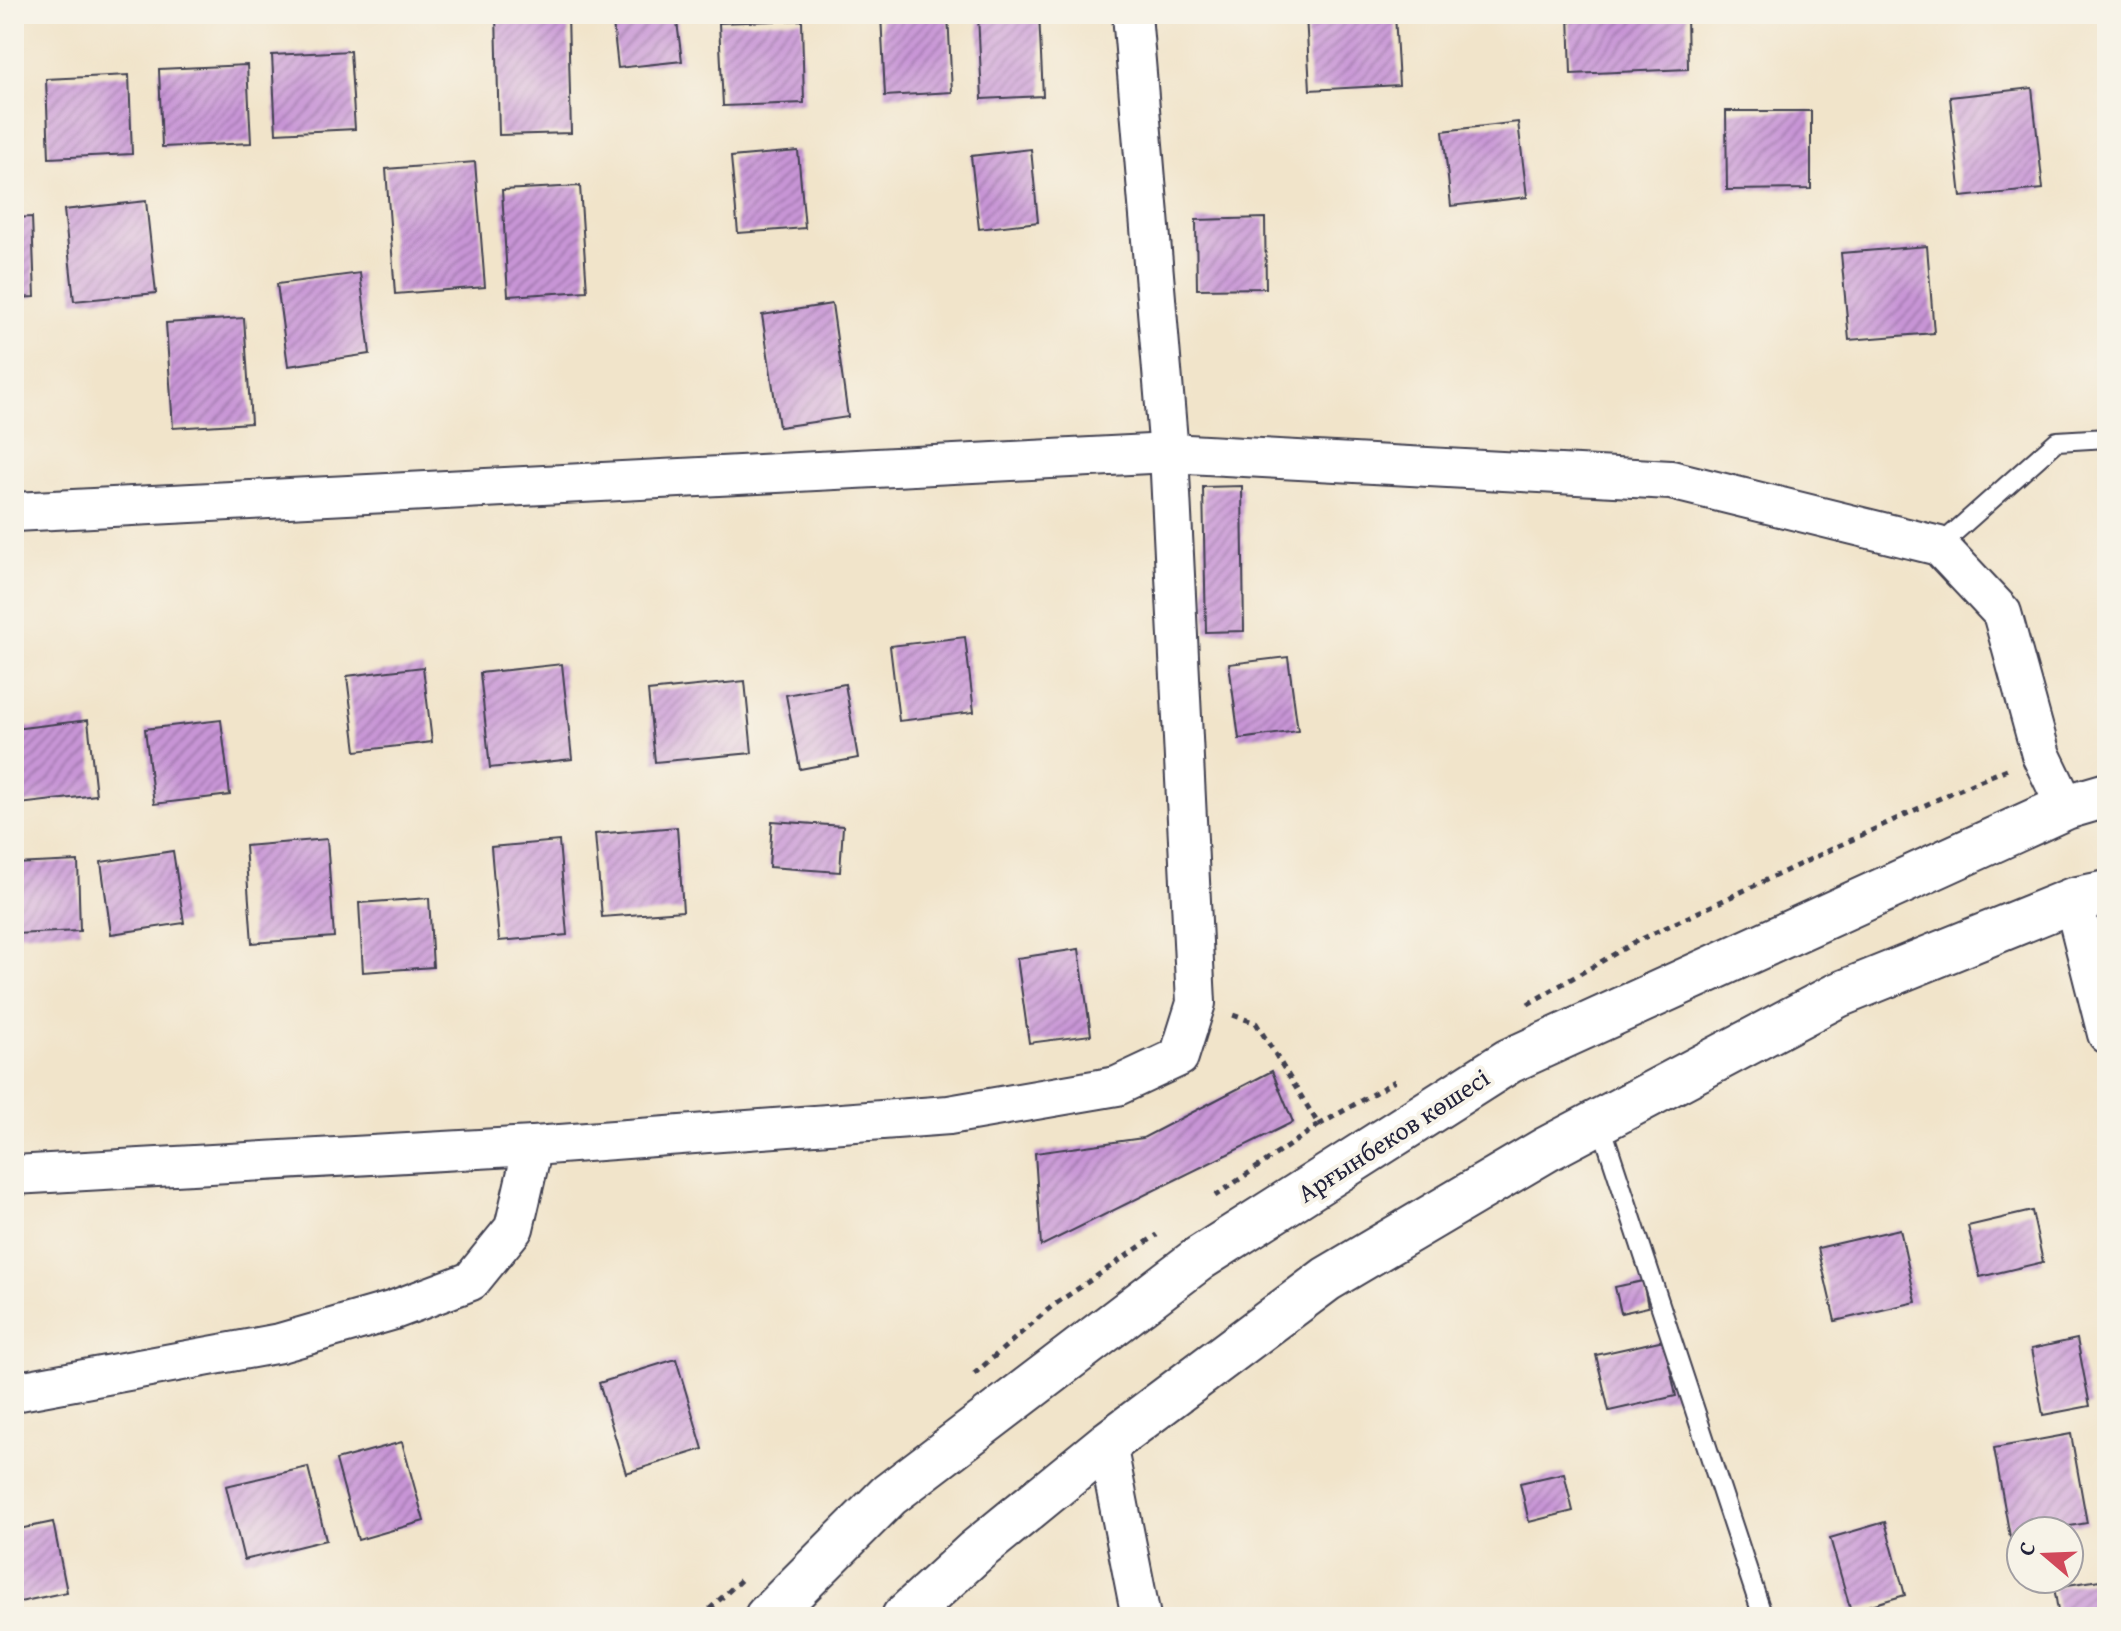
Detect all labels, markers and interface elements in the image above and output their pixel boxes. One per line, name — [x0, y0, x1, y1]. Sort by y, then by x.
street label: Арғынбеков көшесі — [1289, 1058, 1497, 1212]
north arrow — [2005, 1515, 2085, 1595]
text: С — [2009, 1537, 2043, 1560]

